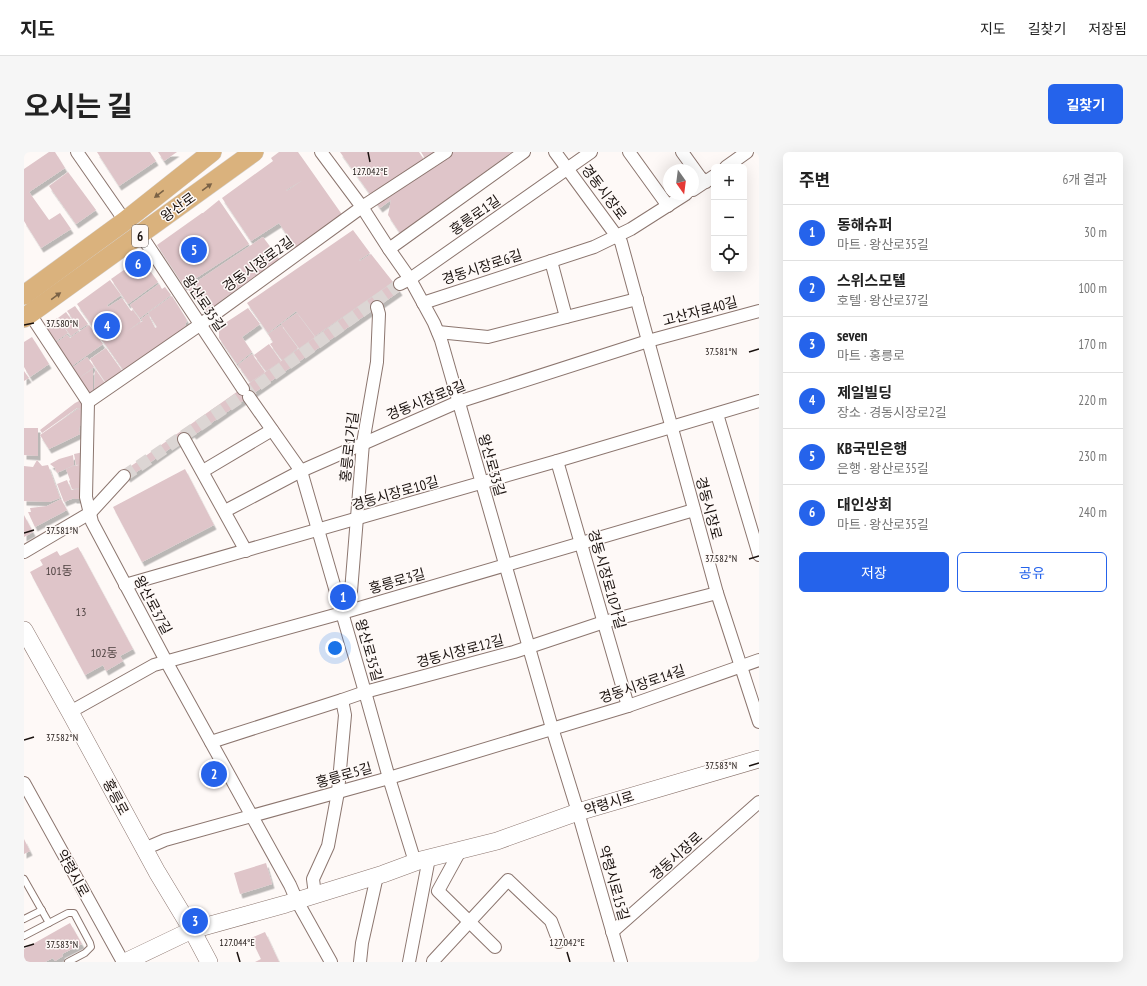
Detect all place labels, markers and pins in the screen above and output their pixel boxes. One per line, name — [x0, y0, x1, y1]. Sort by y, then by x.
pin: 5 — [181, 235, 207, 265]
pin: 6 — [125, 249, 151, 279]
pin: 4 — [94, 311, 120, 341]
pin: 1 — [330, 582, 356, 612]
pin: 2 — [201, 759, 227, 789]
pin: 3 — [182, 906, 208, 936]

